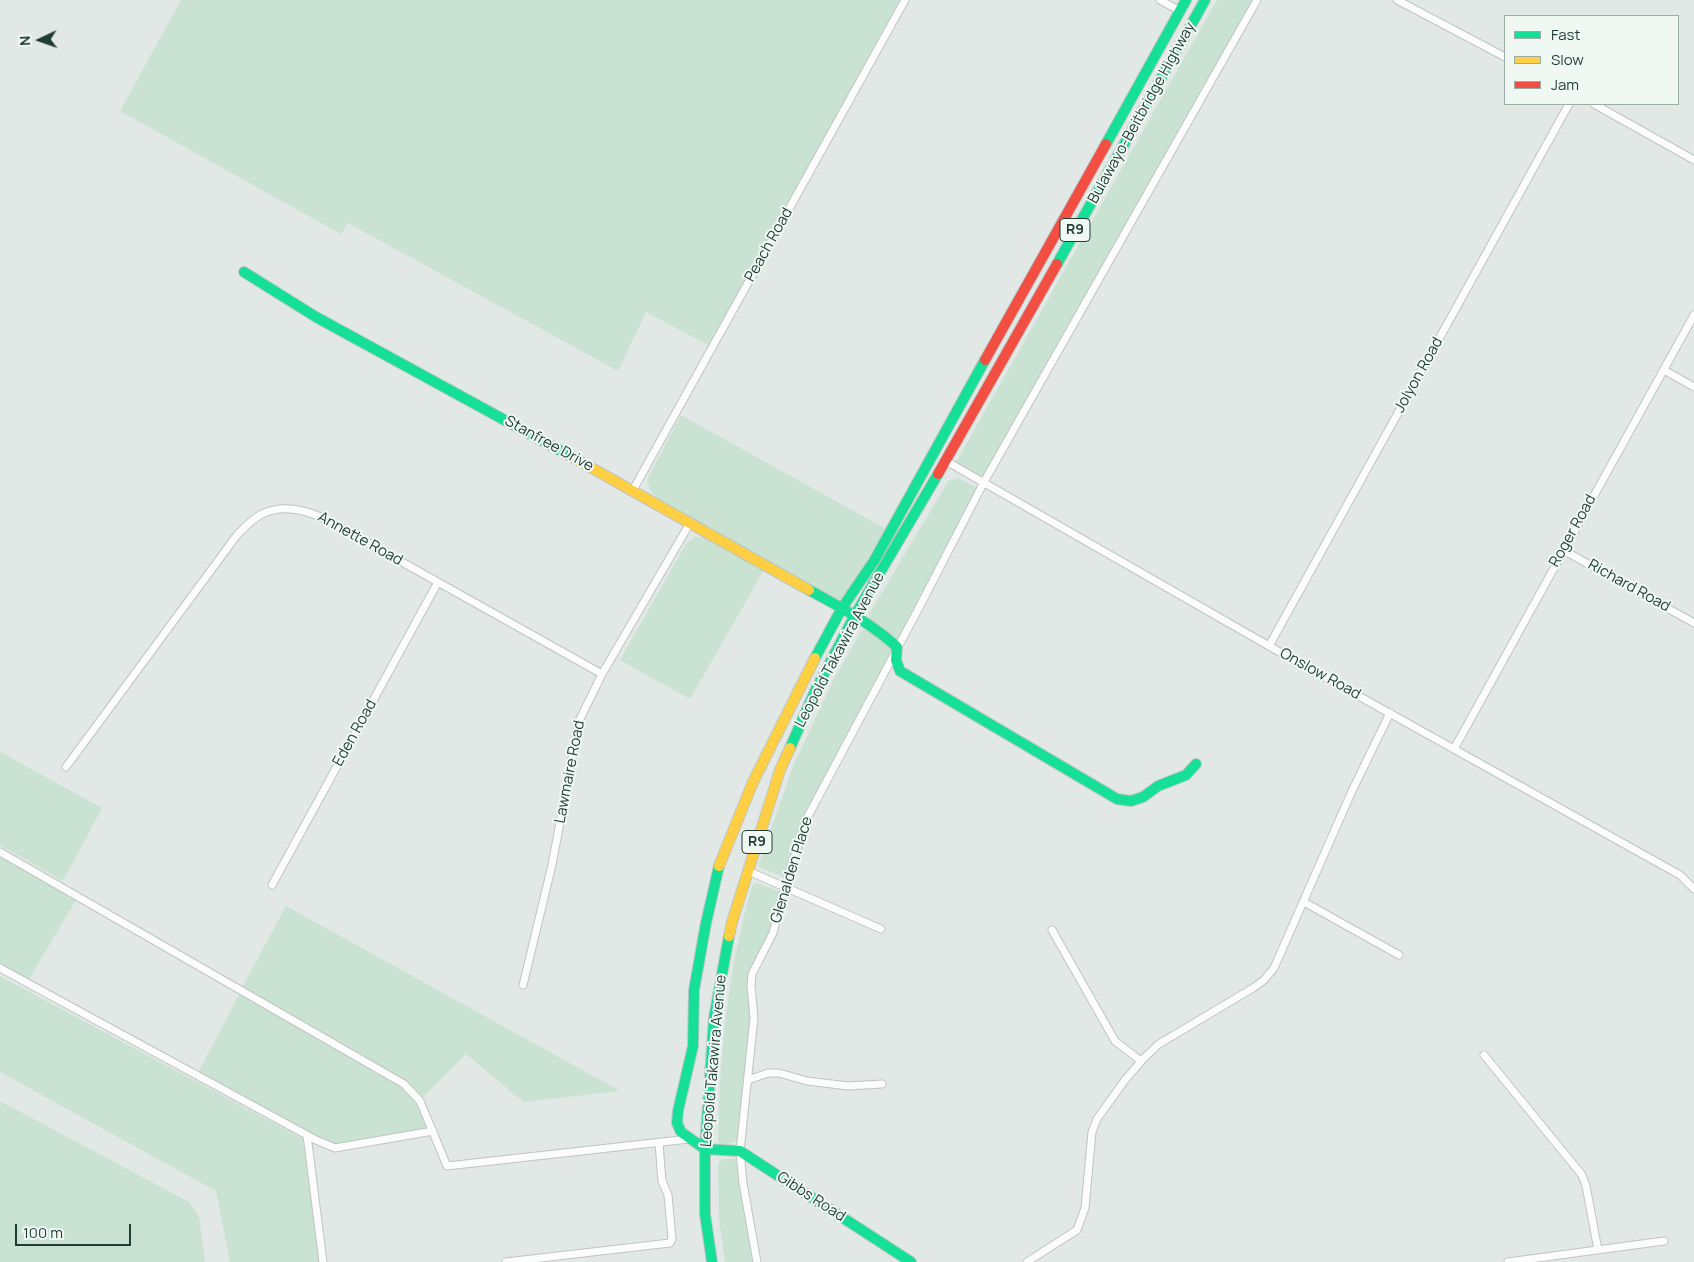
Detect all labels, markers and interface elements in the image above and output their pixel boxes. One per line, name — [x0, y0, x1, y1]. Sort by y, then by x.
north arrow — [15, 15, 65, 65]
legend — [1504, 15, 1679, 105]
street label: Bulawayo-Beitbridge Highway — [1085, 19, 1199, 207]
text: Fast — [1551, 24, 1580, 45]
text: N — [15, 35, 34, 46]
text: Slow — [1551, 49, 1584, 70]
text: Jam — [1551, 74, 1579, 95]
street label: Peach Road — [741, 205, 797, 285]
road number: R9 — [1060, 218, 1090, 242]
street label: Jolyon Road — [1391, 334, 1447, 416]
street label: Stanfree Drive — [501, 412, 597, 476]
street label: Roger Road — [1546, 492, 1600, 570]
street label: Annette Road — [314, 508, 406, 570]
street label: Richard Road — [1585, 556, 1673, 616]
street label: Leopold Takawira Avenue — [791, 569, 889, 731]
street label: Onslow Road — [1276, 644, 1364, 704]
street label: Eden Road — [329, 697, 381, 769]
street label: Lawmaire Road — [551, 719, 589, 825]
street label: Glenalden Place — [767, 815, 817, 925]
road number: R9 — [742, 830, 772, 854]
street label: Leopold Takawira Avenue — [697, 974, 731, 1148]
street label: Gibbs Road — [773, 1168, 849, 1226]
scale bar — [18, 1214, 134, 1246]
text: 100 m — [23, 1222, 63, 1243]

